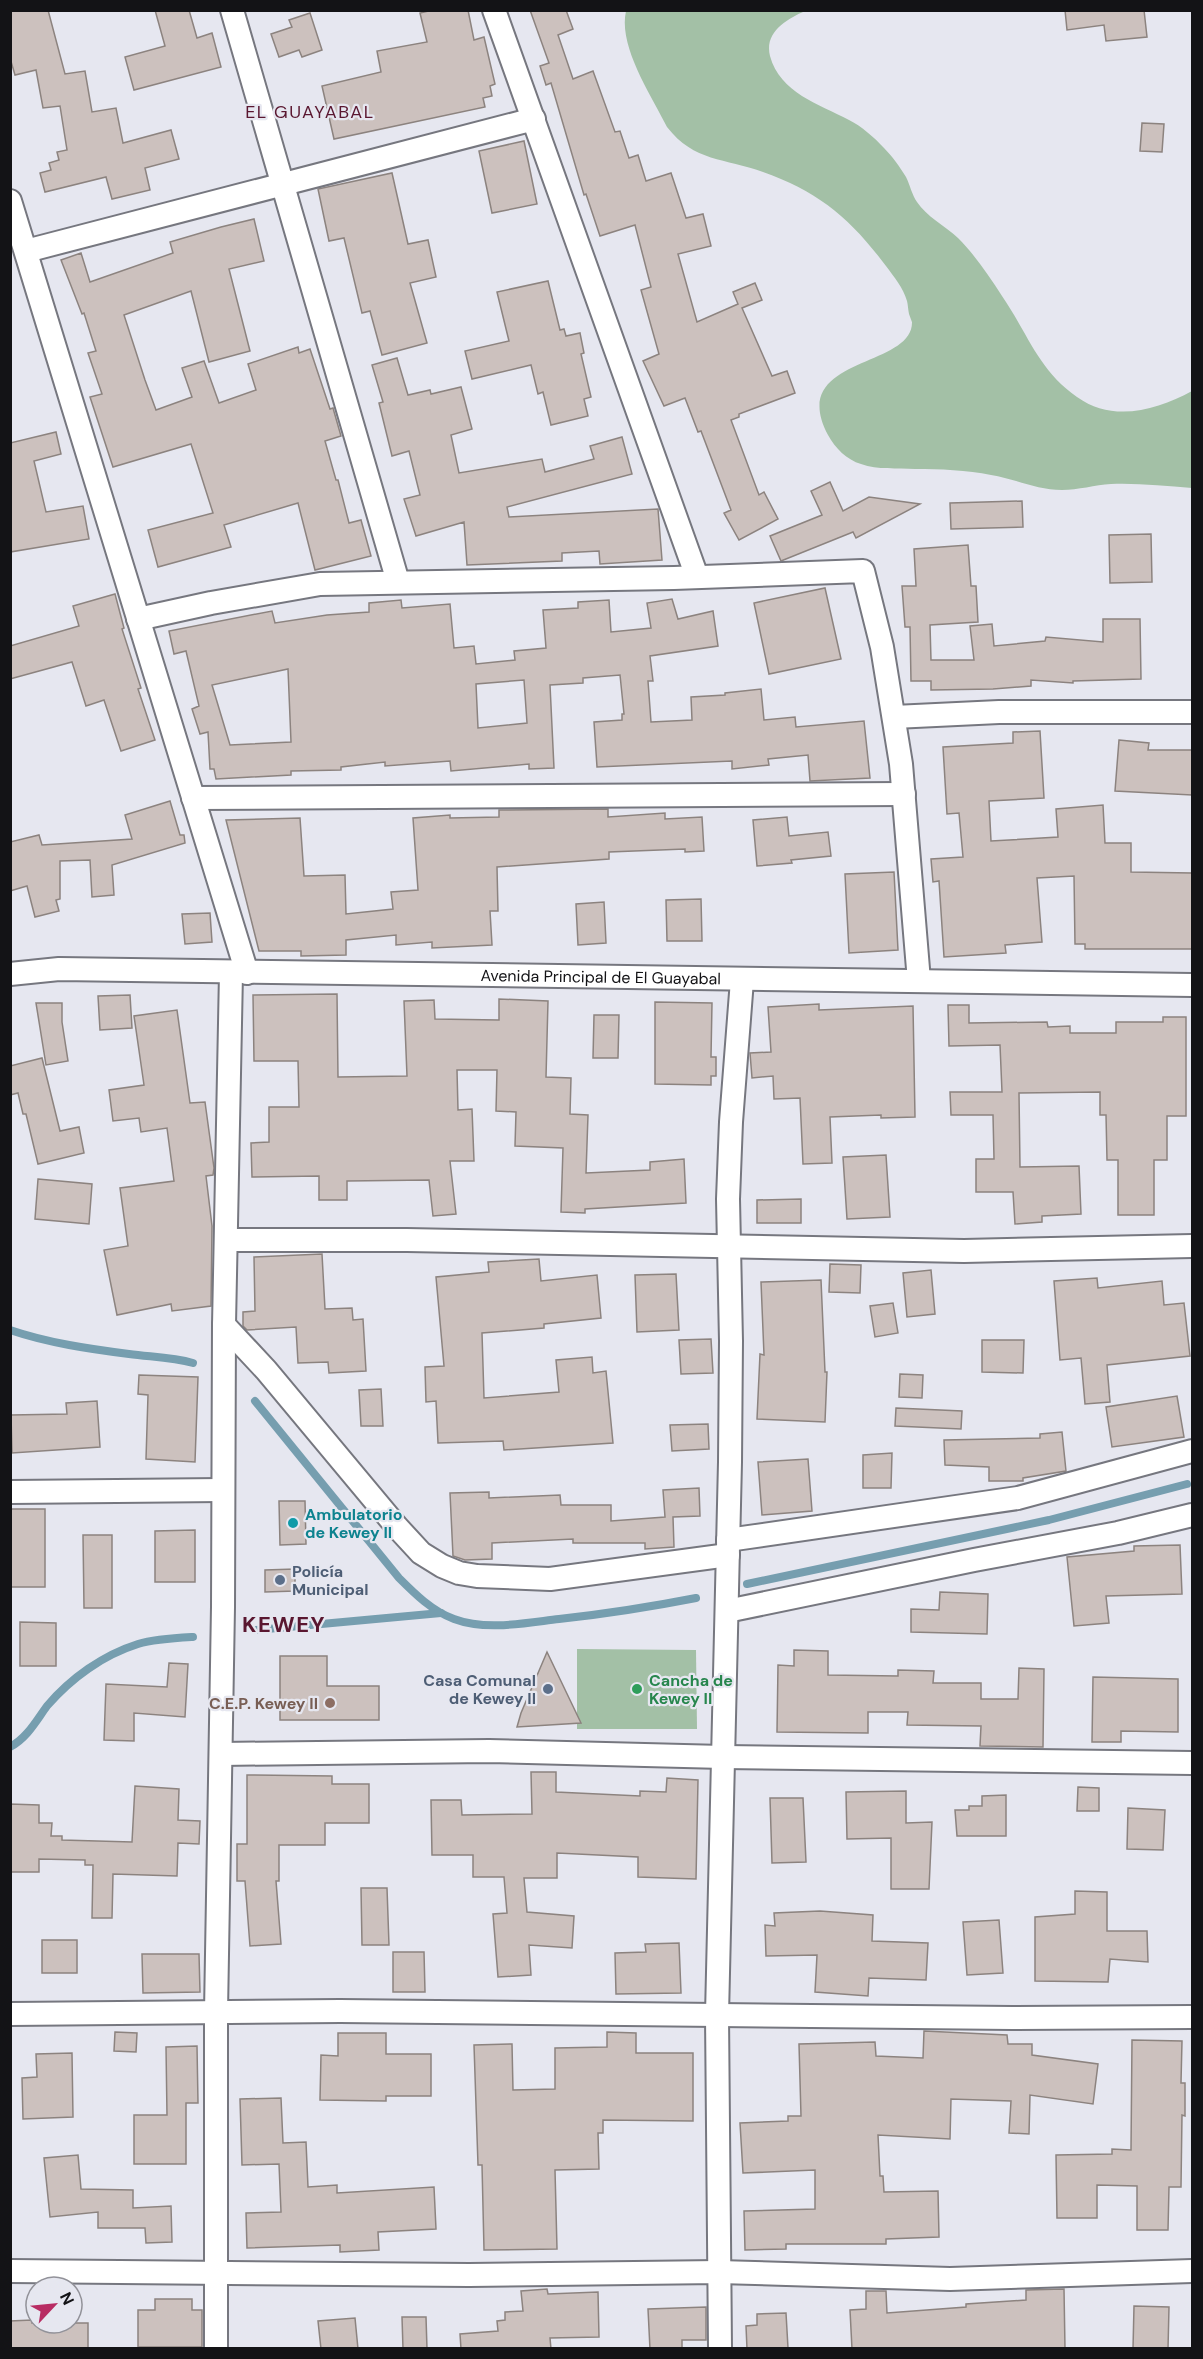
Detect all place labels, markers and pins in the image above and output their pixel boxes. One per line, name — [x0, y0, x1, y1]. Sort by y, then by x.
place label: Ambulatorio de Kewey II — [305, 1504, 402, 1543]
marker: Ambulatorio de Kewey II — [286, 1516, 300, 1530]
place label: Policía Municipal — [292, 1561, 369, 1600]
marker: Policía Municipal — [273, 1573, 287, 1587]
place label: Casa Comunal de Kewey II — [423, 1670, 536, 1709]
place label: Cancha de Kewey II — [649, 1670, 733, 1709]
marker: Casa Comunal de Kewey II — [541, 1682, 555, 1696]
marker: Cancha de Kewey II — [630, 1682, 644, 1696]
place label: C.E.P. Kewey II — [209, 1693, 318, 1714]
marker: C.E.P. Kewey II — [323, 1696, 337, 1710]

